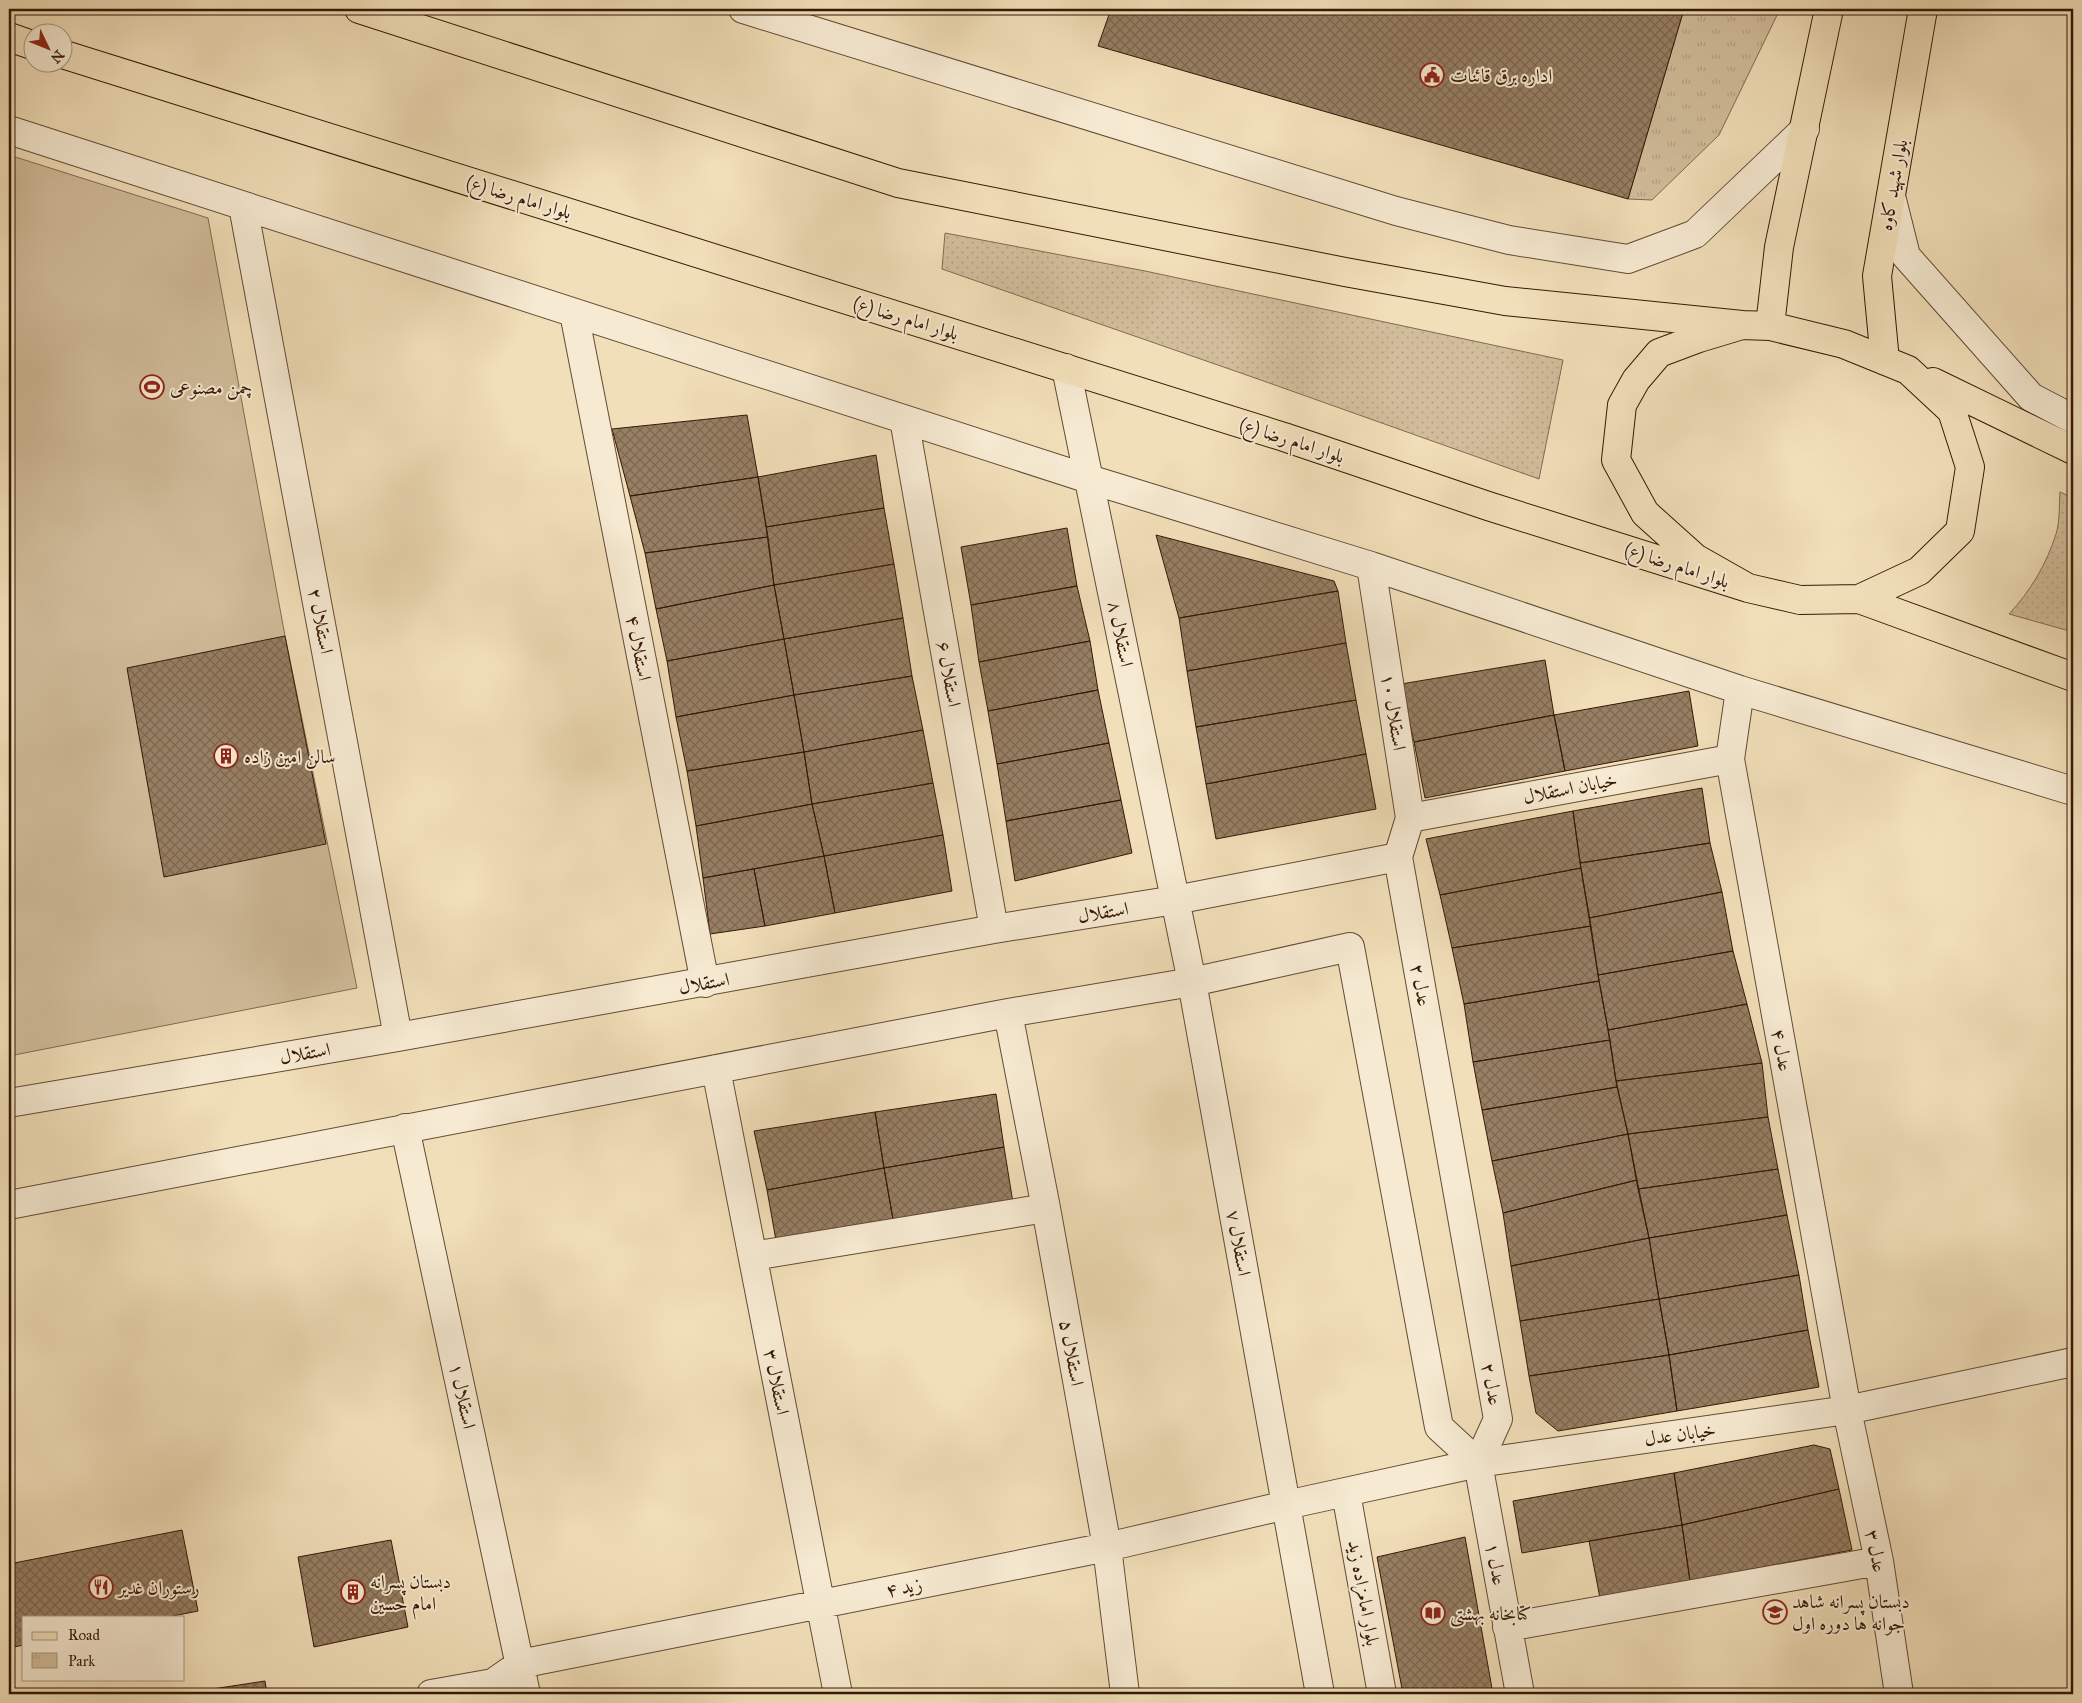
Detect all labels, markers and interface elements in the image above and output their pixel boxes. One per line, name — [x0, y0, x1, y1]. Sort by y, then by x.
north arrow — [22, 22, 72, 72]
text: N — [47, 46, 67, 67]
public building icon: اداره برق قائنات — [1419, 62, 1445, 88]
place label: اداره برق قائنات — [1450, 64, 1552, 87]
street label: بلوار شهید کاوه — [1874, 137, 1913, 233]
street label: بلوار امام رضا (ع) — [462, 170, 574, 229]
street label: بلوار امام رضا (ع) — [849, 291, 961, 350]
sports icon: چمن مصنوعی — [139, 374, 165, 400]
place label: چمن مصنوعی — [170, 376, 252, 401]
street label: بلوار امام رضا (ع) — [1235, 412, 1347, 473]
street label: بلوار امام رضا (ع) — [1620, 537, 1732, 598]
street label: استقلال ۲ — [303, 586, 339, 656]
street label: استقلال ۸ — [1103, 599, 1139, 669]
street label: استقلال ۴ — [621, 613, 657, 683]
street label: استقلال ۶ — [932, 639, 966, 709]
street label: استقلال ۱۰ — [1377, 672, 1411, 752]
building icon: سالن امین زاده — [213, 743, 239, 769]
place label: سالن امین زاده — [244, 745, 336, 770]
street label: خیابان استقلال — [1521, 768, 1619, 808]
street label: استقلال — [1076, 897, 1130, 927]
street label: عدل ۲ — [1406, 962, 1436, 1008]
street label: استقلال — [677, 967, 731, 999]
street label: عدل ۴ — [1767, 1027, 1797, 1073]
street label: استقلال — [278, 1037, 332, 1069]
street label: استقلال ۷ — [1222, 1208, 1256, 1278]
street label: استقلال ۵ — [1055, 1318, 1089, 1388]
street label: استقلال ۳ — [759, 1347, 795, 1417]
street label: استقلال ۱ — [445, 1361, 481, 1431]
street label: عدل ۲ — [1477, 1361, 1507, 1407]
street label: خیابان عدل — [1643, 1418, 1717, 1450]
street label: عدل ۳ — [1861, 1528, 1891, 1574]
street label: بلوار امامزاده زید — [1341, 1538, 1385, 1648]
street label: عدل ۱ — [1481, 1541, 1511, 1587]
place label: دبستان پسرانه امام حسین — [370, 1570, 451, 1620]
street label: زید ۴ — [884, 1572, 924, 1602]
restaurant icon: رستوران غدیر — [88, 1574, 114, 1600]
place label: رستوران غدیر — [116, 1576, 200, 1600]
building icon: دبستان پسرانه امام حسین — [340, 1579, 366, 1605]
place label: دبستان پسرانه شاهد جوانه ها دوره اول — [1792, 1590, 1910, 1636]
school or university icon: دبستان پسرانه شاهد جوانه ها دوره اول — [1762, 1599, 1788, 1625]
library icon: کتابخانه بهشتی — [1420, 1600, 1446, 1626]
place label: کتابخانه بهشتی — [1450, 1602, 1531, 1627]
legend — [22, 1616, 185, 1680]
text: Road — [68, 1626, 100, 1644]
text: Park — [68, 1652, 95, 1670]

